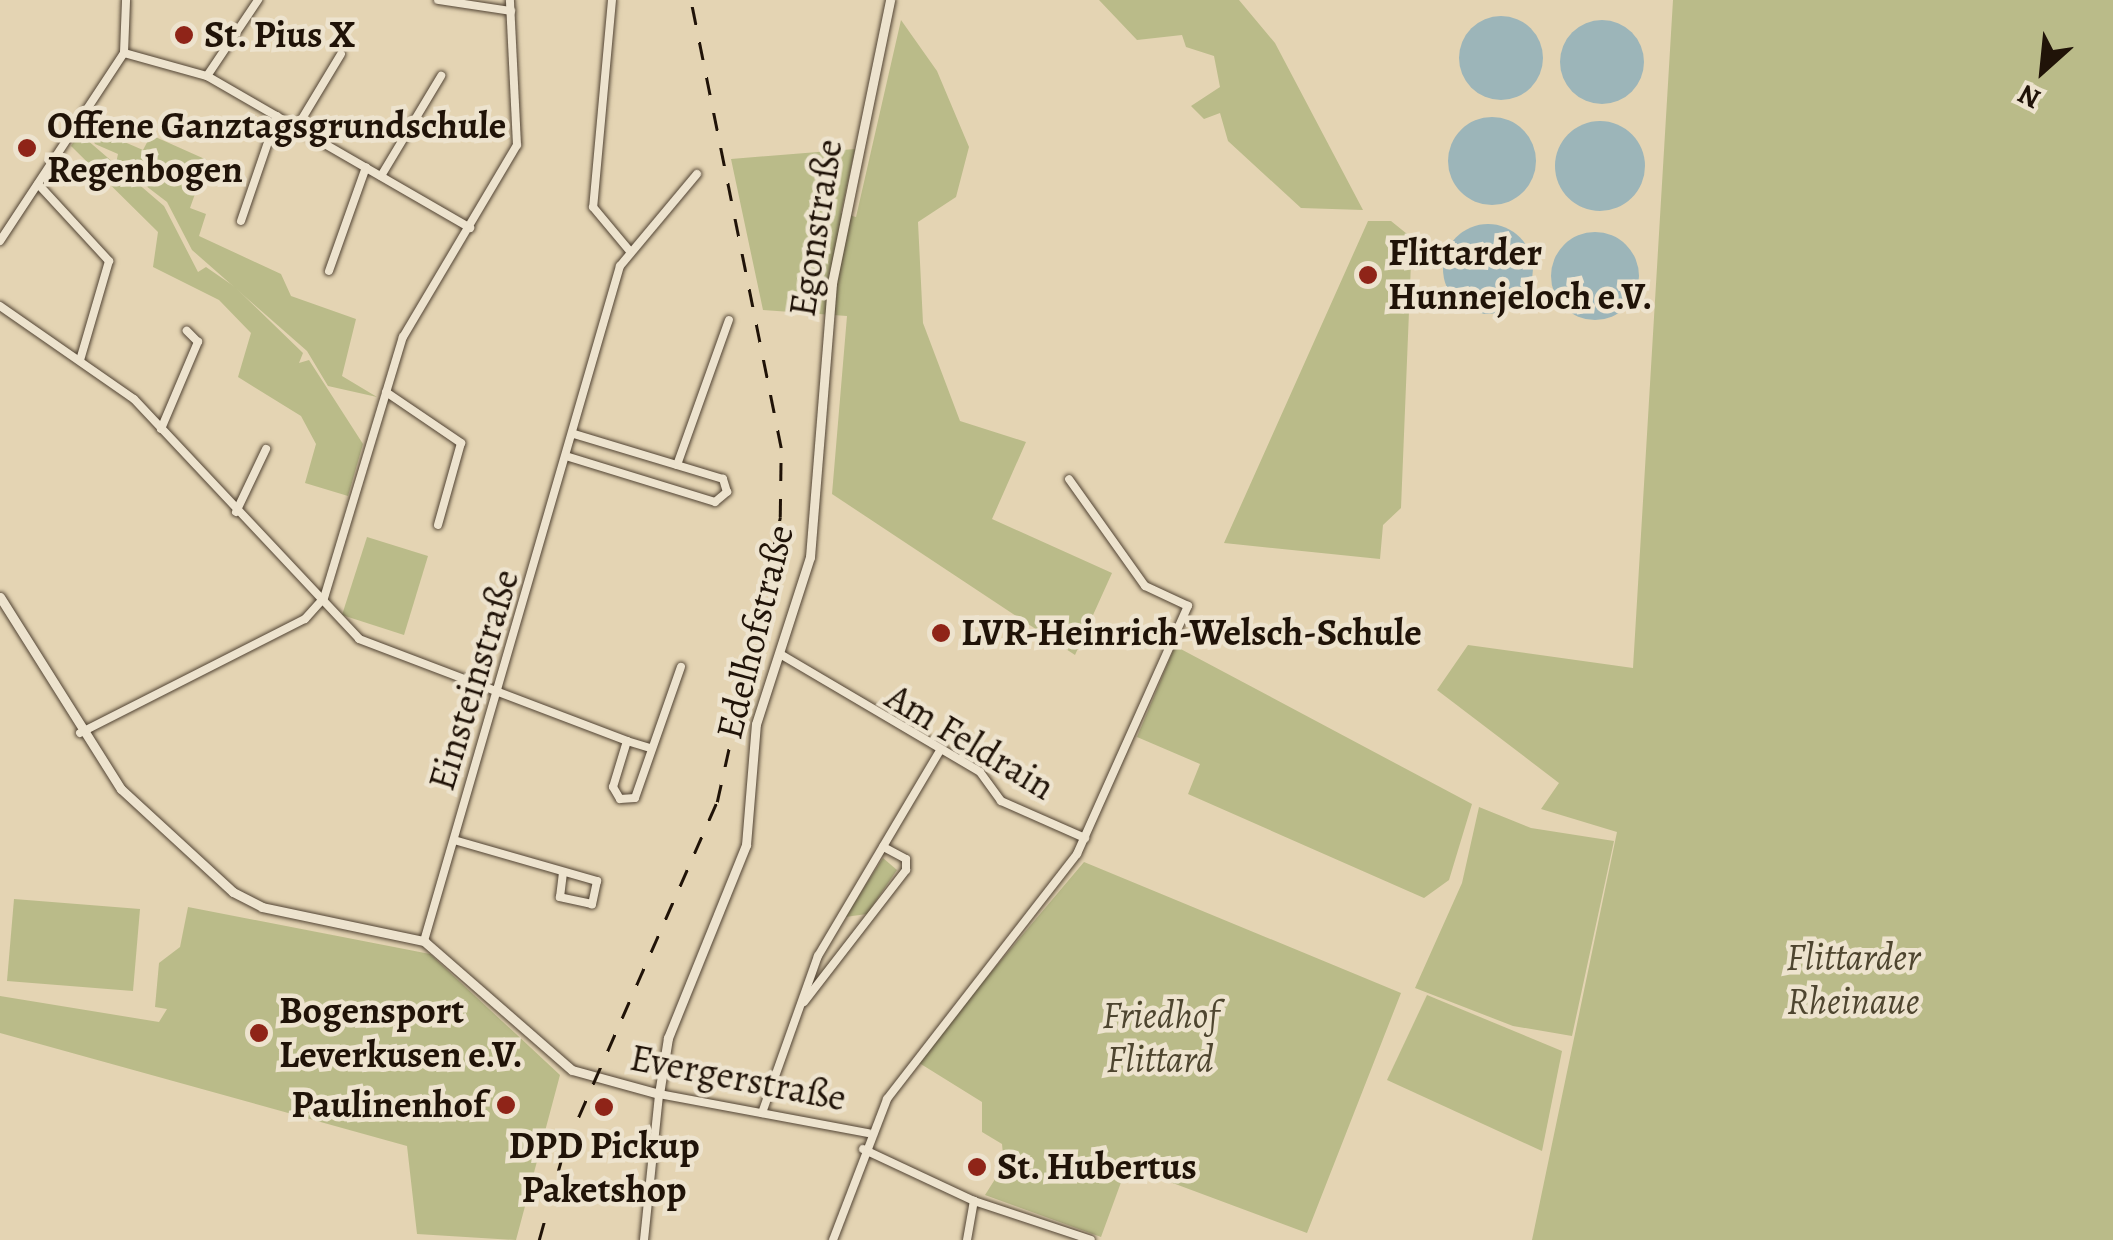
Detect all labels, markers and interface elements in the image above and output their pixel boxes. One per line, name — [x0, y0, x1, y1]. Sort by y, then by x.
place label: St. Pius X — [204, 12, 356, 58]
north arrow — [1993, 20, 2093, 120]
marker: St. Pius X — [173, 24, 195, 46]
text: N — [2012, 75, 2047, 118]
place label: Offene Ganztagsgrundschule Regenbogen — [47, 103, 506, 192]
street label: Egonstraße — [779, 136, 853, 320]
marker: Offene Ganztagsgrundschule Regenbogen — [16, 137, 38, 159]
place label: Flittarder Hunnejeloch e.V. — [1388, 230, 1652, 320]
marker: Flittarder Hunnejeloch e.V. — [1357, 264, 1379, 286]
street label: Edelhofstraße — [706, 520, 804, 744]
street label: Einsteinstraße — [419, 564, 529, 796]
place label: LVR-Heinrich-Welsch-Schule — [961, 610, 1422, 656]
marker: LVR-Heinrich-Welsch-Schule — [930, 622, 952, 644]
street label: Am Feldrain — [877, 674, 1063, 810]
park label: Flittarder Rheinaue — [1786, 935, 1920, 1024]
place label: Bogensport Leverkusen e.V. — [279, 988, 523, 1078]
park label: Friedhof Flittard — [1102, 993, 1218, 1082]
marker: Bogensport Leverkusen e.V. — [248, 1022, 270, 1044]
street label: Evergerstraße — [626, 1035, 850, 1121]
place label: Paulinenhof — [291, 1082, 486, 1128]
marker: Paulinenhof — [495, 1094, 517, 1116]
marker: DPD Pickup Paketshop — [593, 1096, 615, 1118]
place label: DPD Pickup Paketshop — [508, 1123, 700, 1212]
place label: St. Hubertus — [997, 1144, 1197, 1190]
marker: St. Hubertus — [966, 1156, 988, 1178]

